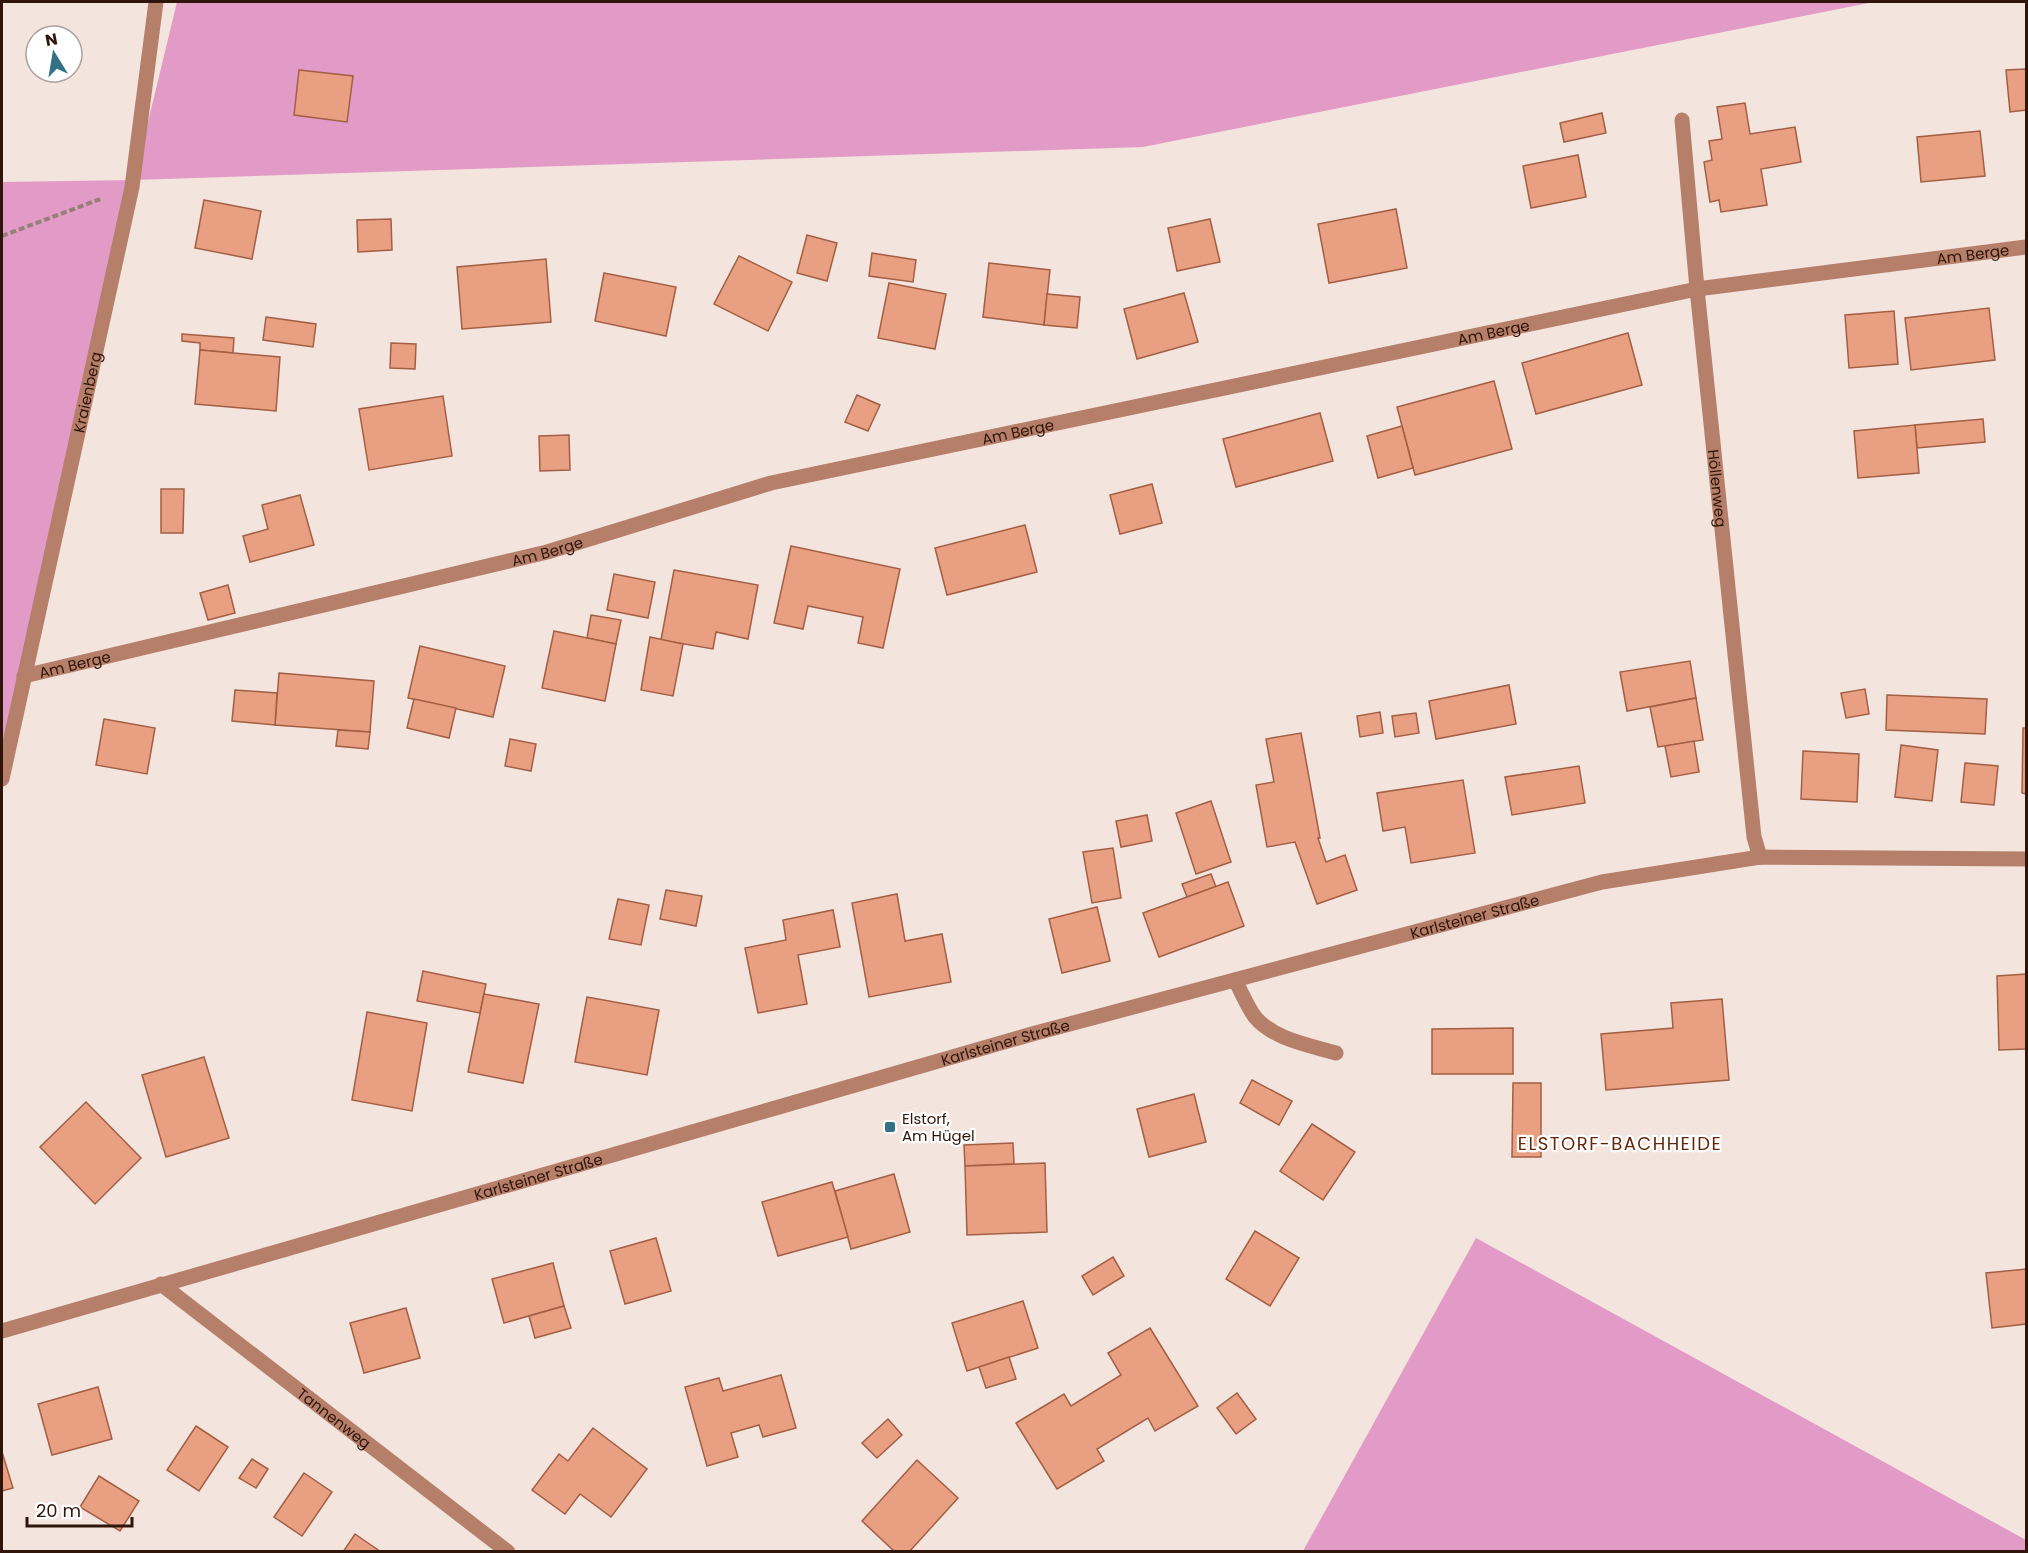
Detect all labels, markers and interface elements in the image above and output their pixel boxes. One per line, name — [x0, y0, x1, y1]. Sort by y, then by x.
north arrow — [24, 24, 84, 84]
text: N — [43, 27, 59, 52]
street label: Am Berge — [1935, 239, 2010, 269]
street label: Am Berge — [1455, 314, 1531, 349]
street label: Kraienberg — [68, 350, 106, 435]
street label: Am Berge — [980, 414, 1056, 449]
street label: Höllenweg — [1703, 448, 1732, 528]
street label: Am Berge — [509, 531, 586, 571]
street label: Am Berge — [37, 645, 113, 683]
street label: Karlsteiner Straße — [1408, 889, 1541, 943]
street label: Karlsteiner Straße — [938, 1014, 1072, 1070]
place label: Elstorf, Am Hügel — [902, 1108, 975, 1146]
marker: Elstorf, Am Hügel — [883, 1120, 897, 1134]
district label: ELSTORF-BACHHEIDE — [1518, 1131, 1722, 1156]
street label: Karlsteiner Straße — [471, 1148, 605, 1205]
street label: Tannenweg — [293, 1383, 376, 1453]
scale bar — [27, 1490, 132, 1528]
text: 20 m — [36, 1498, 81, 1523]

